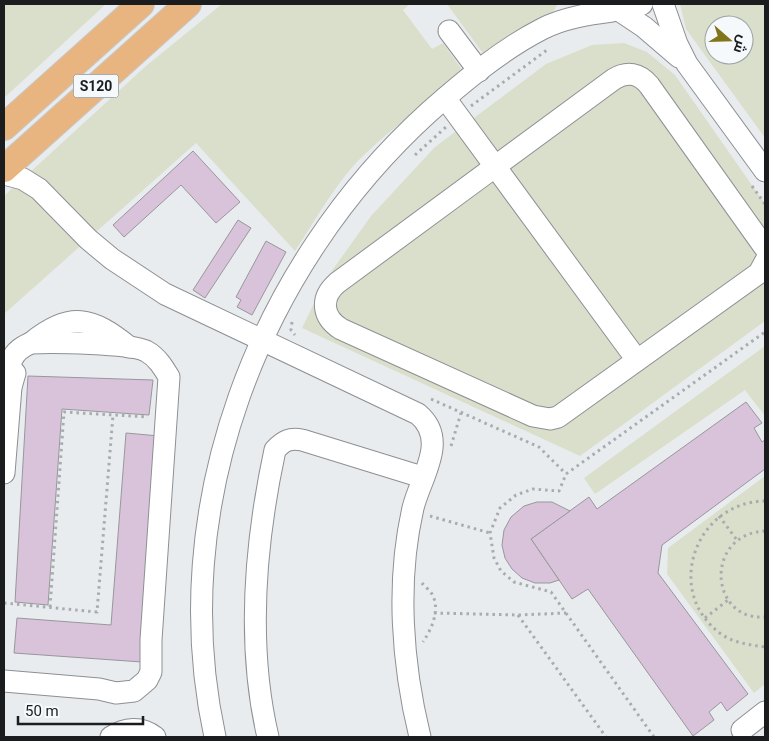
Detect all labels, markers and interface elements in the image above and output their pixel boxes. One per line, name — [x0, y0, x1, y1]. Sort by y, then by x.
north arrow — [704, 15, 754, 65]
text: ش — [730, 33, 752, 56]
road number: S120 — [74, 74, 118, 98]
scale bar — [18, 694, 142, 726]
text: 50 m — [25, 702, 59, 720]

